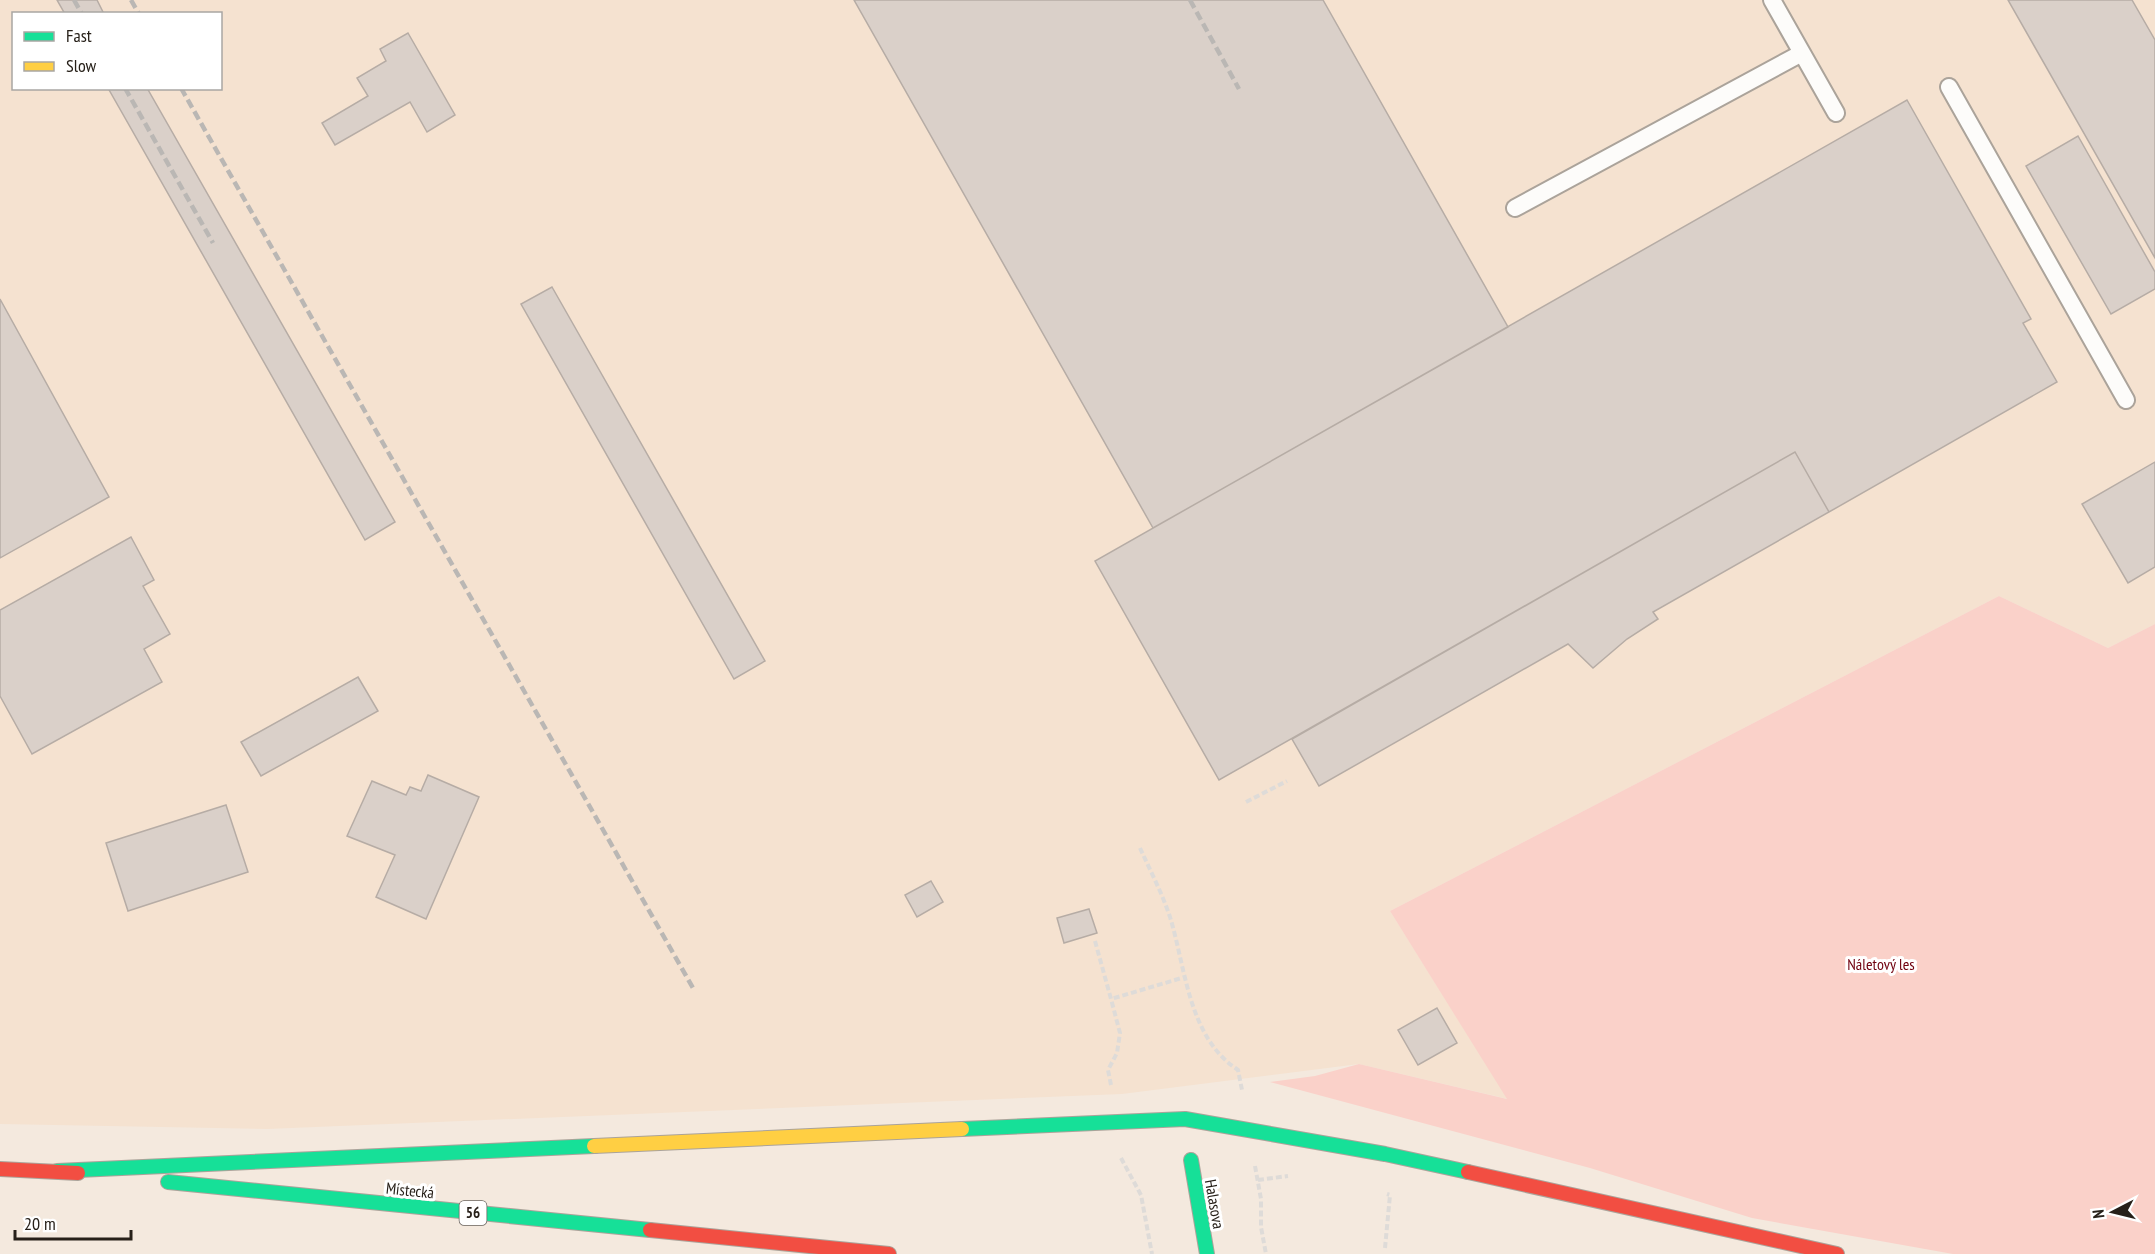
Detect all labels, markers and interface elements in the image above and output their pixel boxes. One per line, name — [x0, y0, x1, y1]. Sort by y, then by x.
legend — [12, 12, 222, 90]
text: Fast — [66, 24, 92, 47]
text: Slow — [66, 54, 97, 77]
park label: Náletový les — [1847, 954, 1915, 974]
street label: Místecká — [385, 1178, 435, 1202]
street label: Halasova — [1201, 1178, 1229, 1230]
north arrow — [2083, 1182, 2143, 1242]
road number: 56 — [460, 1201, 486, 1225]
scale bar — [15, 1203, 130, 1241]
text: N — [2088, 1208, 2109, 1219]
text: 20 m — [24, 1212, 56, 1235]

